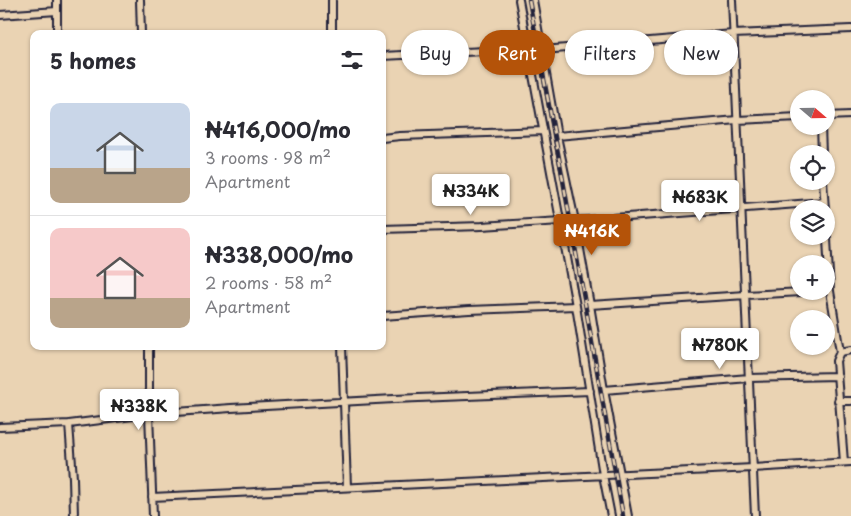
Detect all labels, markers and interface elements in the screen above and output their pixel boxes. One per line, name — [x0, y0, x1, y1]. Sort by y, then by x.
chip: Buy — [401, 30, 469, 75]
chip: Rent — [479, 30, 555, 75]
chip: Filters — [565, 30, 654, 75]
chip: New — [664, 30, 738, 75]
text: 5 homes — [50, 44, 136, 76]
icon: filters — [338, 46, 366, 74]
north arrow — [790, 90, 835, 135]
map controls — [790, 90, 835, 355]
text: ₦416,000/mo — [205, 113, 351, 145]
icon: home — [90, 123, 150, 183]
text: 3 rooms · 98 m² — [205, 145, 331, 169]
button: locate — [790, 145, 835, 190]
text: Apartment — [205, 169, 290, 193]
pin: ₦334K — [436, 174, 506, 216]
text: ₦334K — [443, 178, 499, 202]
pin: ₦683K — [665, 180, 735, 222]
text: ₦683K — [672, 184, 728, 208]
button: layers — [790, 200, 835, 245]
pin: ₦416K — [557, 214, 627, 256]
text: ₦416K — [565, 218, 619, 242]
text: ₦338,000/mo — [205, 238, 353, 270]
icon: home — [90, 248, 150, 308]
button: + — [790, 255, 835, 300]
text: 2 rooms · 58 m² — [205, 270, 332, 294]
text: Apartment — [205, 294, 290, 318]
button: − — [790, 310, 835, 355]
pin: ₦780K — [685, 328, 755, 370]
text: ₦780K — [692, 332, 748, 356]
pin: ₦338K — [104, 388, 174, 431]
text: ₦338K — [111, 393, 167, 417]

